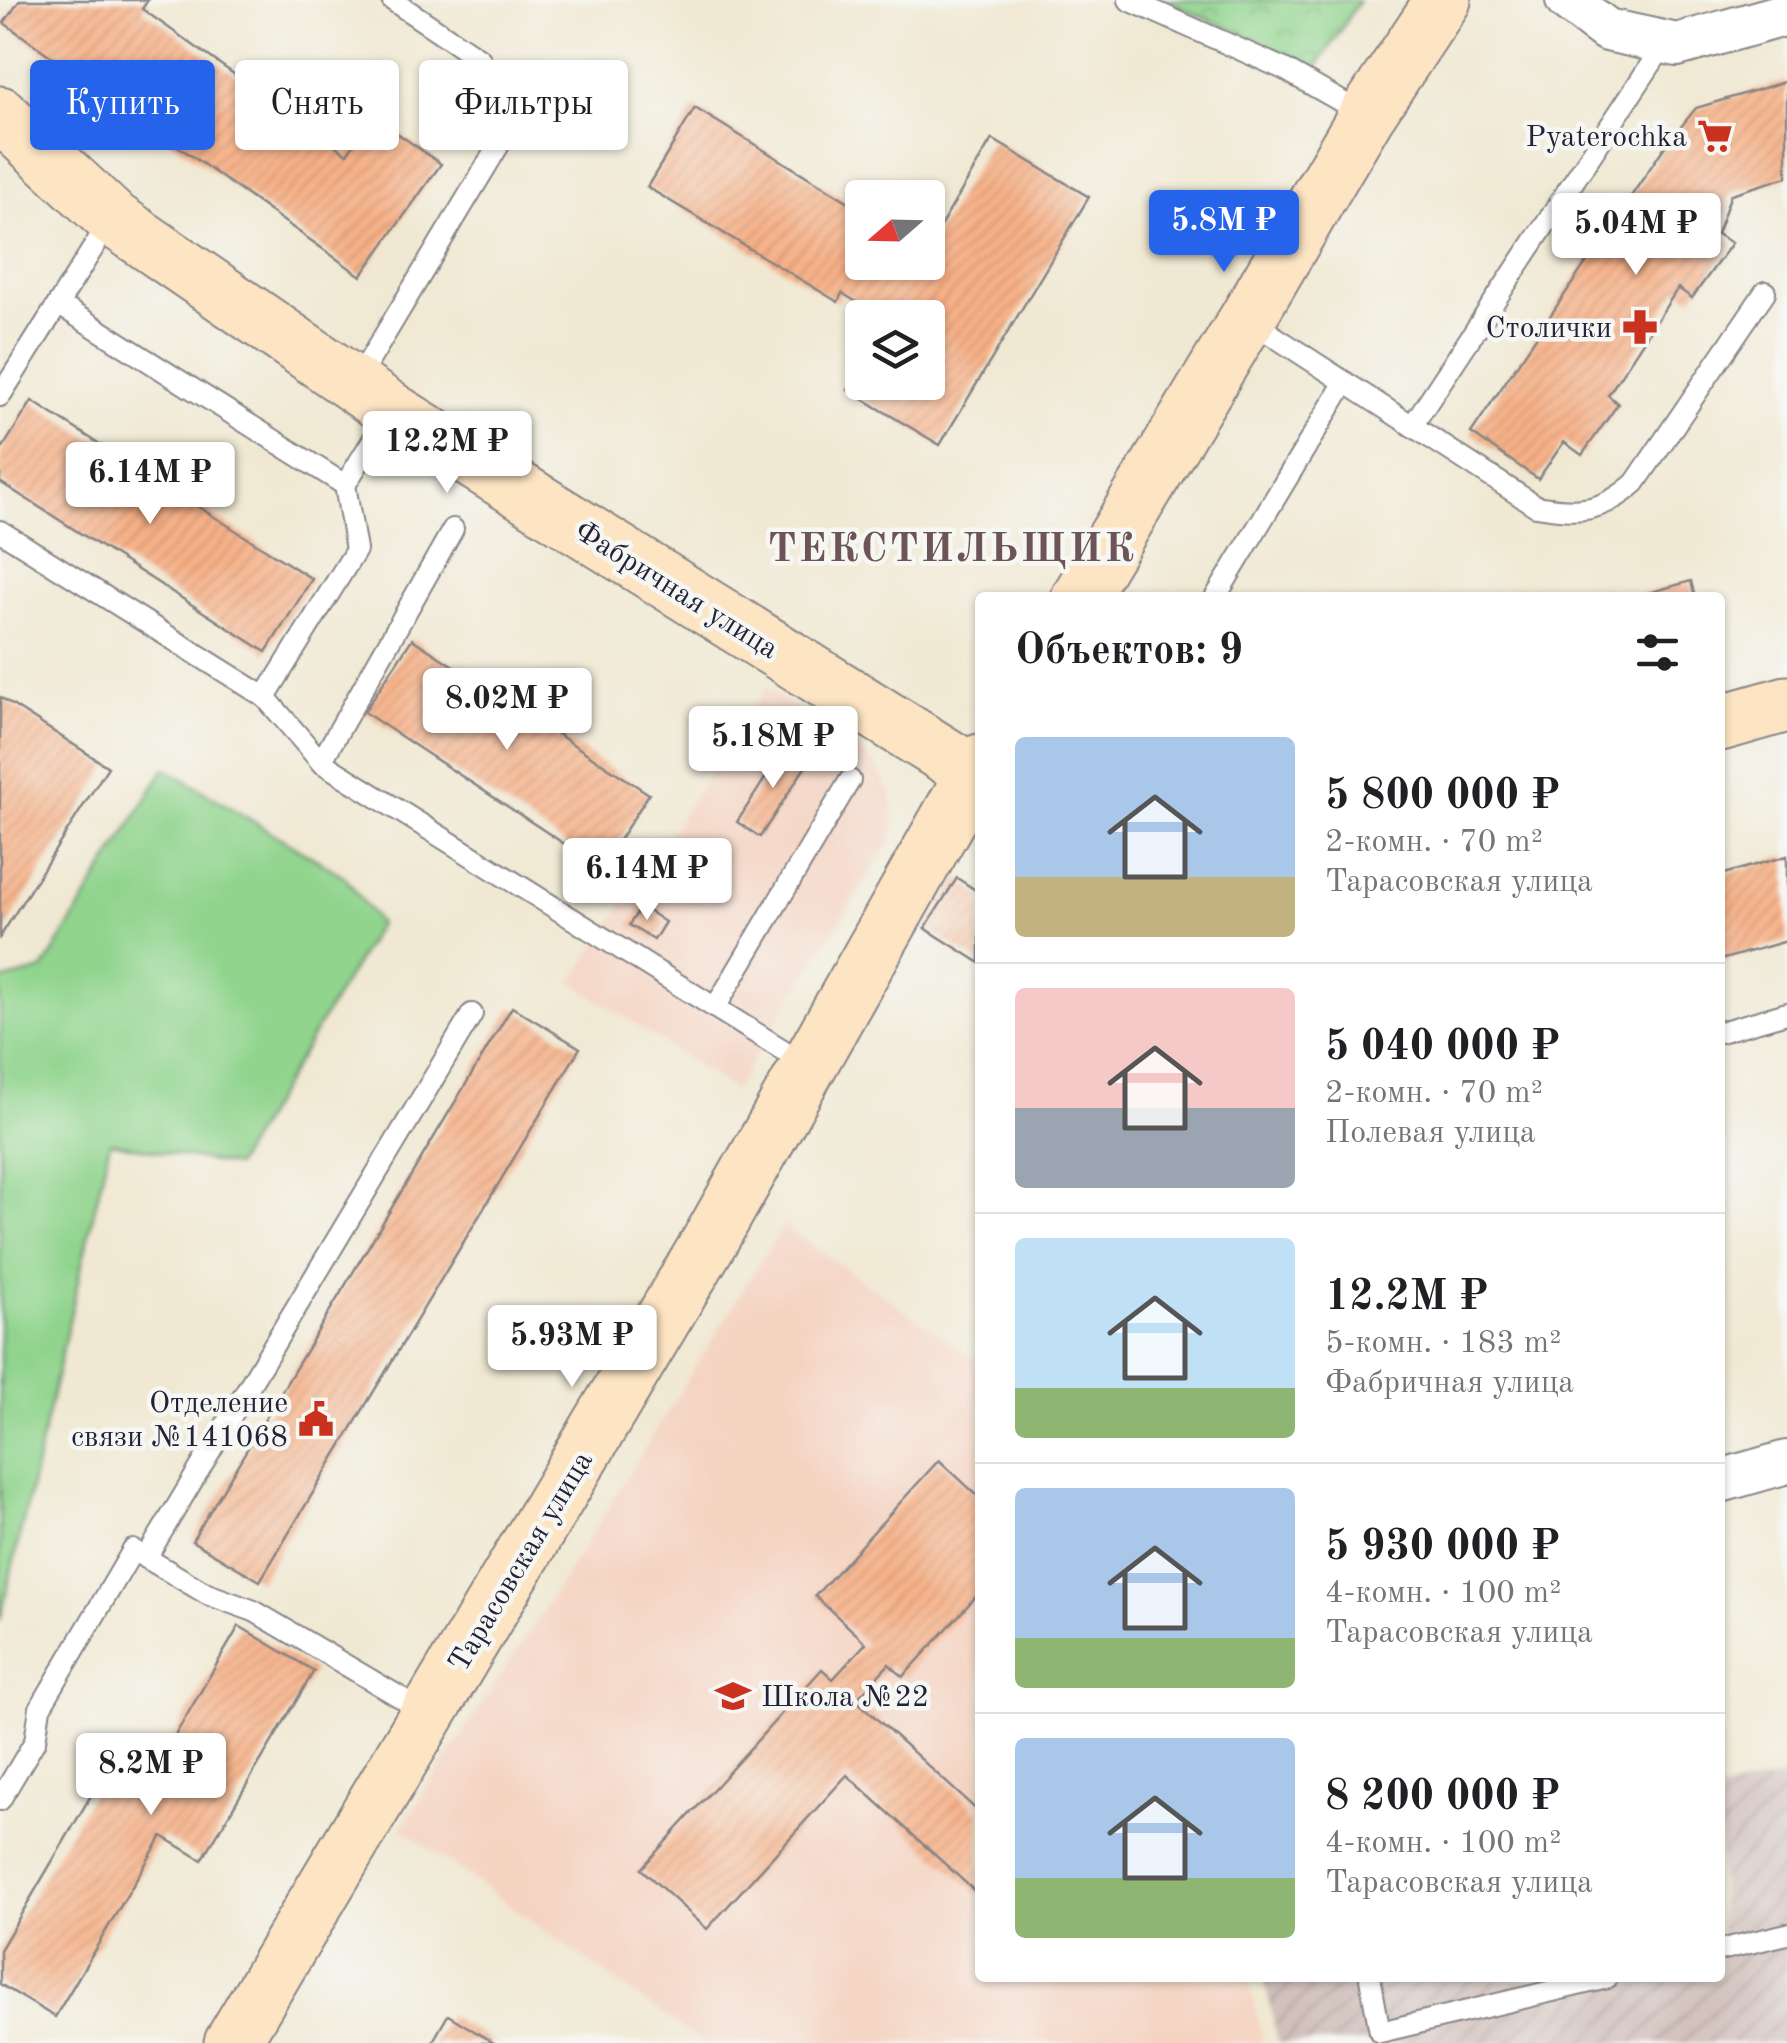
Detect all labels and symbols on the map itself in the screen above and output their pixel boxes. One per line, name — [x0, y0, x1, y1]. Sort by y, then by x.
supermarket icon: Pyaterochka — [1696, 117, 1734, 155]
place label: Pyaterochka — [1526, 123, 1687, 153]
north arrow — [845, 180, 945, 280]
pin: 5.8M ₽ — [1143, 190, 1305, 275]
pin: 5.04M ₽ — [1544, 193, 1728, 278]
pharmacy icon: Столички — [1621, 308, 1659, 346]
place label: Столички — [1485, 314, 1612, 344]
pin: 12.2M ₽ — [355, 411, 539, 496]
pin: 6.14M ₽ — [58, 442, 242, 527]
street label: Фабричная улица — [569, 516, 783, 665]
district label: ТЕКСТИЛЬЩИК — [768, 531, 1136, 571]
pin: 8.02M ₽ — [415, 668, 599, 753]
pin: 5.18M ₽ — [681, 706, 865, 791]
pin: 6.14M ₽ — [555, 838, 739, 923]
pin: 5.93M ₽ — [480, 1305, 664, 1390]
place label: Отделение связи №141068 — [71, 1389, 288, 1453]
public building icon: Отделение связи №141068 — [297, 1400, 335, 1438]
street label: Тарасовская улица — [444, 1447, 599, 1677]
school or university icon: Школа №22 — [714, 1677, 752, 1715]
place label: Школа №22 — [761, 1683, 929, 1713]
pin: 8.2M ₽ — [70, 1733, 232, 1818]

